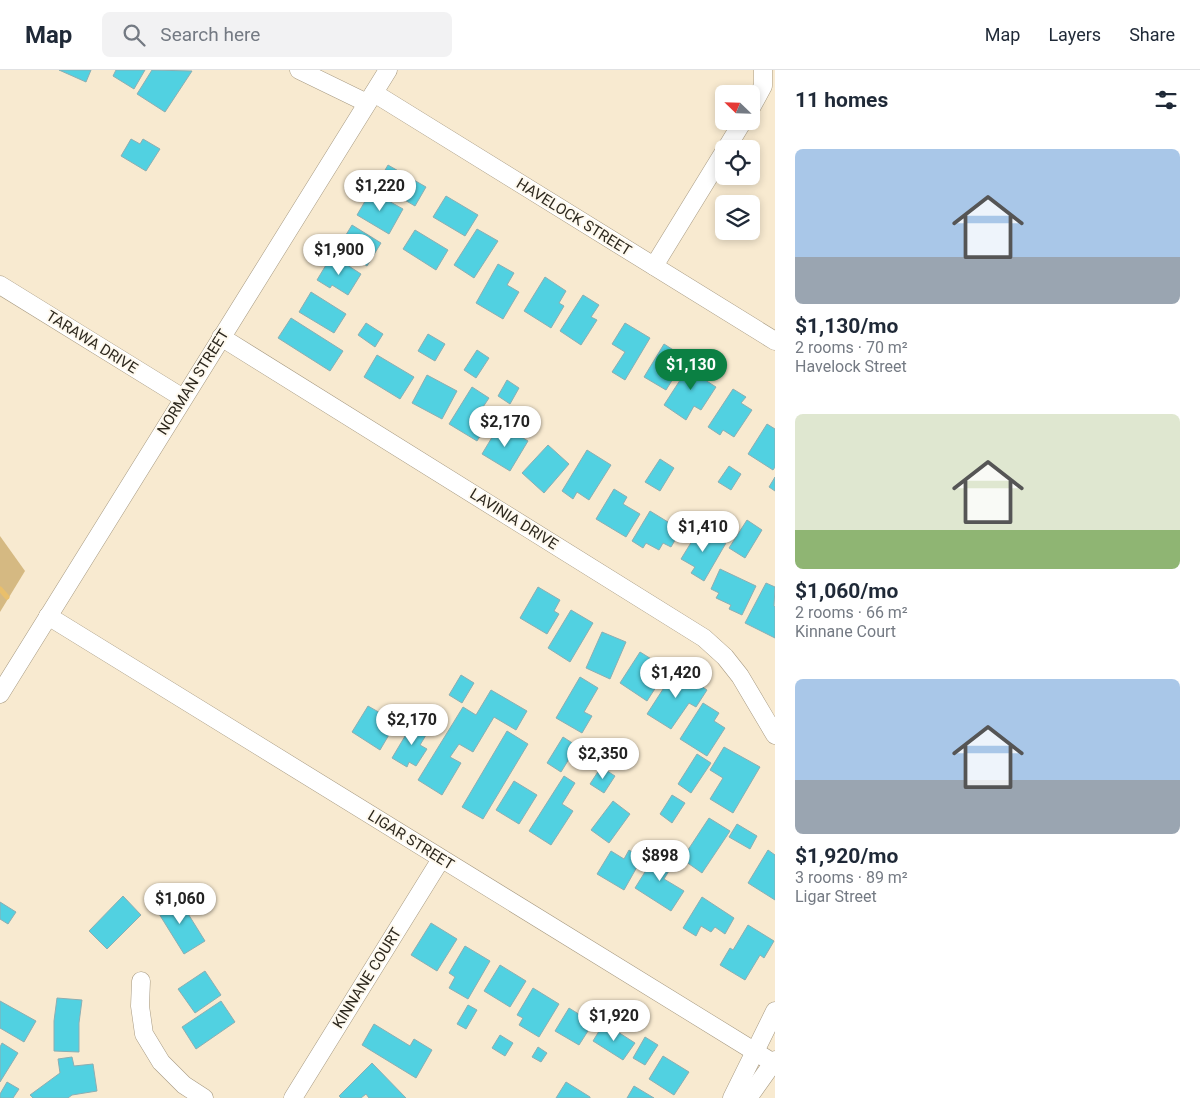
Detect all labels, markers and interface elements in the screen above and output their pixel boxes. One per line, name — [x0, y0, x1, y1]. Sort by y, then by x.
search box — [102, 12, 452, 57]
text: Map — [25, 21, 72, 49]
icon: search — [120, 21, 148, 49]
text: Search here — [160, 23, 260, 46]
text: Map — [985, 24, 1020, 45]
text: Layers — [1048, 24, 1101, 45]
text: Share — [1129, 24, 1175, 45]
north arrow — [715, 85, 760, 130]
map controls — [715, 85, 760, 240]
icon: filters — [1152, 86, 1180, 114]
text: 11 homes — [795, 88, 888, 112]
button: locate — [715, 140, 760, 185]
pin: $1,220 — [339, 170, 421, 212]
street label: HAVELOCK STREET — [513, 174, 635, 260]
text: $1,220 — [355, 176, 405, 195]
icon: home — [943, 182, 1033, 272]
button: layers — [715, 195, 760, 240]
pin: $1,900 — [298, 234, 380, 276]
text: $1,900 — [314, 240, 364, 259]
street label: TARAWA DRIVE — [43, 307, 141, 378]
text: $1,130/mo — [795, 314, 898, 338]
street label: NORMAN STREET — [153, 326, 233, 438]
text: 2 rooms · 70 m² — [795, 338, 908, 357]
pin: $1,130 — [650, 348, 732, 391]
text: $1,130 — [666, 355, 716, 374]
text: Havelock Street — [795, 357, 907, 376]
pin: $2,170 — [464, 406, 546, 448]
text: $2,170 — [480, 412, 530, 431]
icon: home — [943, 447, 1033, 537]
street label: LAVINIA DRIVE — [467, 485, 562, 554]
pin: $1,410 — [662, 510, 744, 553]
text: $1,410 — [678, 517, 728, 536]
text: $1,060/mo — [795, 579, 898, 603]
text: 2 rooms · 66 m² — [795, 603, 908, 622]
text: Kinnane Court — [795, 622, 896, 641]
pin: $1,420 — [635, 656, 717, 699]
text: $1,420 — [651, 663, 701, 682]
pin: $2,170 — [371, 704, 453, 746]
text: $2,170 — [387, 710, 437, 729]
icon: home — [943, 712, 1033, 802]
pin: $2,350 — [562, 738, 644, 780]
text: $2,350 — [578, 744, 628, 763]
street label: LIGAR STREET — [365, 806, 458, 874]
pin: $898 — [630, 840, 690, 882]
text: $1,920/mo — [795, 844, 898, 868]
text: $898 — [642, 846, 678, 865]
text: 3 rooms · 89 m² — [795, 868, 908, 887]
pin: $1,060 — [139, 882, 221, 925]
text: Ligar Street — [795, 887, 877, 906]
text: $1,060 — [155, 889, 205, 908]
street label: KINNANE COURT — [329, 924, 405, 1032]
pin: $1,920 — [573, 1000, 655, 1042]
text: $1,920 — [589, 1006, 639, 1025]

